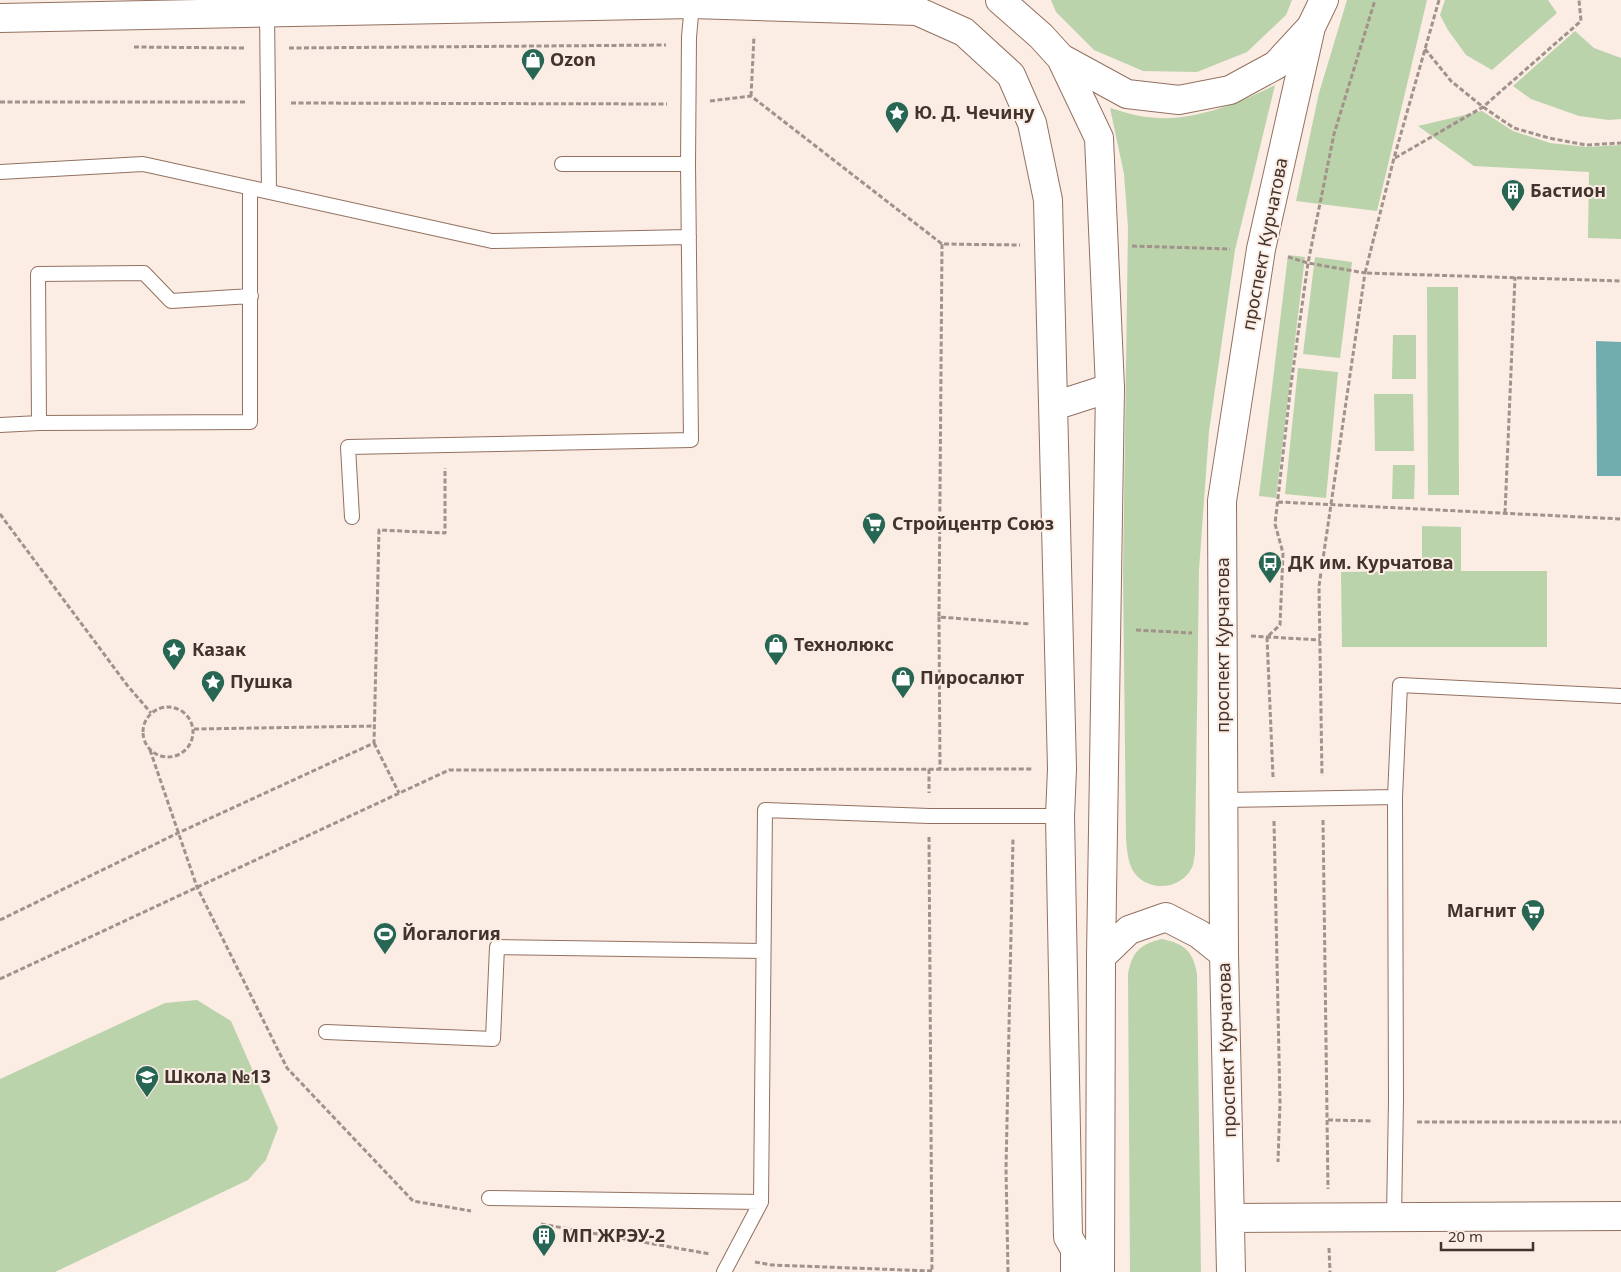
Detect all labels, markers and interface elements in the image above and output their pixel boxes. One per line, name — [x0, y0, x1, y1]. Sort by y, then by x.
shop icon: Ozon — [520, 47, 546, 81]
place label: Ozon — [550, 47, 596, 71]
place icon: Ю. Д. Чечину — [884, 100, 910, 134]
place label: Ю. Д. Чечину — [914, 100, 1035, 124]
street label: проспект Курчатова — [1236, 155, 1293, 332]
building icon: Бастион — [1500, 178, 1526, 212]
place label: Бастион — [1530, 178, 1606, 202]
supermarket icon: Стройцентр Союз — [861, 511, 887, 545]
place label: Стройцентр Союз — [892, 511, 1054, 535]
bus stop icon: ДК им. Курчатова — [1257, 550, 1283, 584]
place label: ДК им. Курчатова — [1288, 550, 1453, 574]
street label: проспект Курчатова — [1210, 557, 1234, 733]
shop icon: Технолюкс — [763, 632, 789, 666]
place label: Технолюкс — [794, 632, 894, 656]
place icon: Казак — [161, 637, 187, 671]
place label: Казак — [192, 637, 246, 661]
shop icon: Пиросалют — [890, 665, 916, 699]
place label: Пиросалют — [920, 665, 1024, 689]
place icon: Пушка — [200, 669, 226, 703]
place label: Пушка — [230, 669, 293, 693]
place label: Магнит — [1447, 898, 1516, 922]
supermarket icon: Магнит — [1520, 898, 1546, 932]
sports icon: Йогалогия — [372, 921, 398, 955]
place label: Йогалогия — [402, 921, 501, 945]
street label: проспект Курчатова — [1211, 962, 1241, 1138]
school or university icon: Школа №13 — [134, 1064, 160, 1098]
place label: Школа №13 — [164, 1064, 271, 1088]
scale bar — [1441, 1220, 1534, 1252]
building icon: МП ЖРЭУ-2 — [531, 1223, 557, 1257]
place label: МП ЖРЭУ-2 — [562, 1223, 665, 1247]
text: 20 m — [1448, 1226, 1483, 1246]

